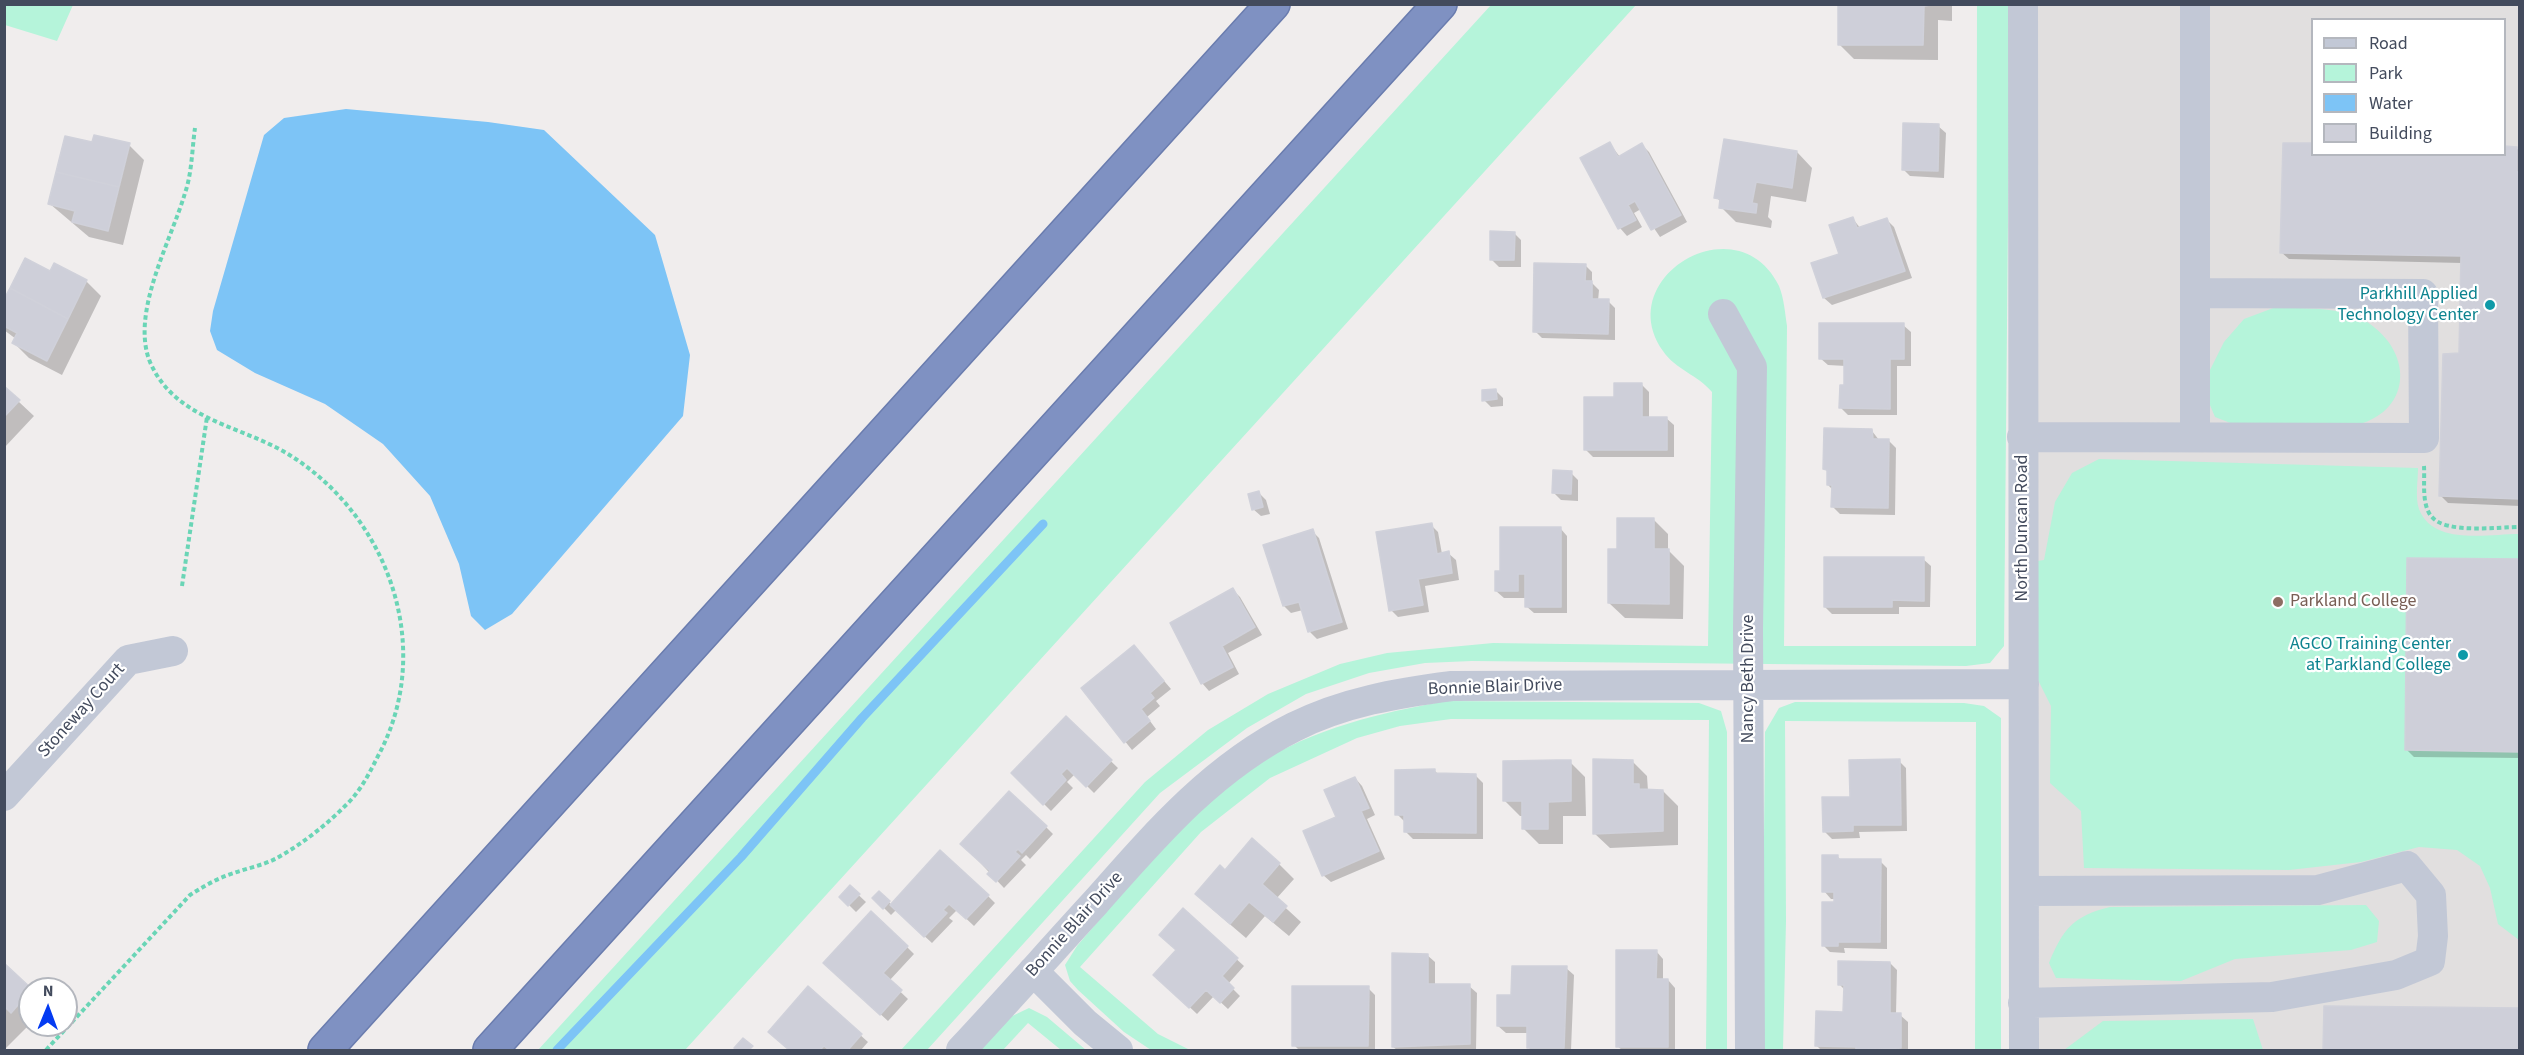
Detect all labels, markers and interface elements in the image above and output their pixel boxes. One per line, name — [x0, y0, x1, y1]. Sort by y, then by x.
legend — [2311, 18, 2506, 156]
text: Road — [2369, 31, 2408, 56]
text: Park — [2369, 61, 2403, 86]
text: Water — [2369, 91, 2413, 116]
text: Building — [2369, 121, 2432, 146]
place label: Parkhill Applied Technology Center — [2337, 284, 2478, 326]
marker: Parkhill Applied Technology Center — [2483, 298, 2497, 312]
street label: North Duncan Road — [2012, 454, 2034, 602]
place label: Parkland College — [2290, 591, 2416, 613]
marker: Parkland College — [2271, 595, 2285, 609]
street label: Nancy Beth Drive — [1738, 615, 1760, 743]
place label: AGCO Training Center at Parkland College — [2290, 634, 2451, 676]
marker: AGCO Training Center at Parkland College — [2456, 648, 2470, 662]
street label: Stoneway Court — [34, 659, 130, 763]
street label: Bonnie Blair Drive — [1427, 675, 1563, 701]
street label: Bonnie Blair Drive — [1022, 868, 1128, 982]
north arrow — [18, 977, 78, 1037]
text: N — [43, 980, 54, 1002]

